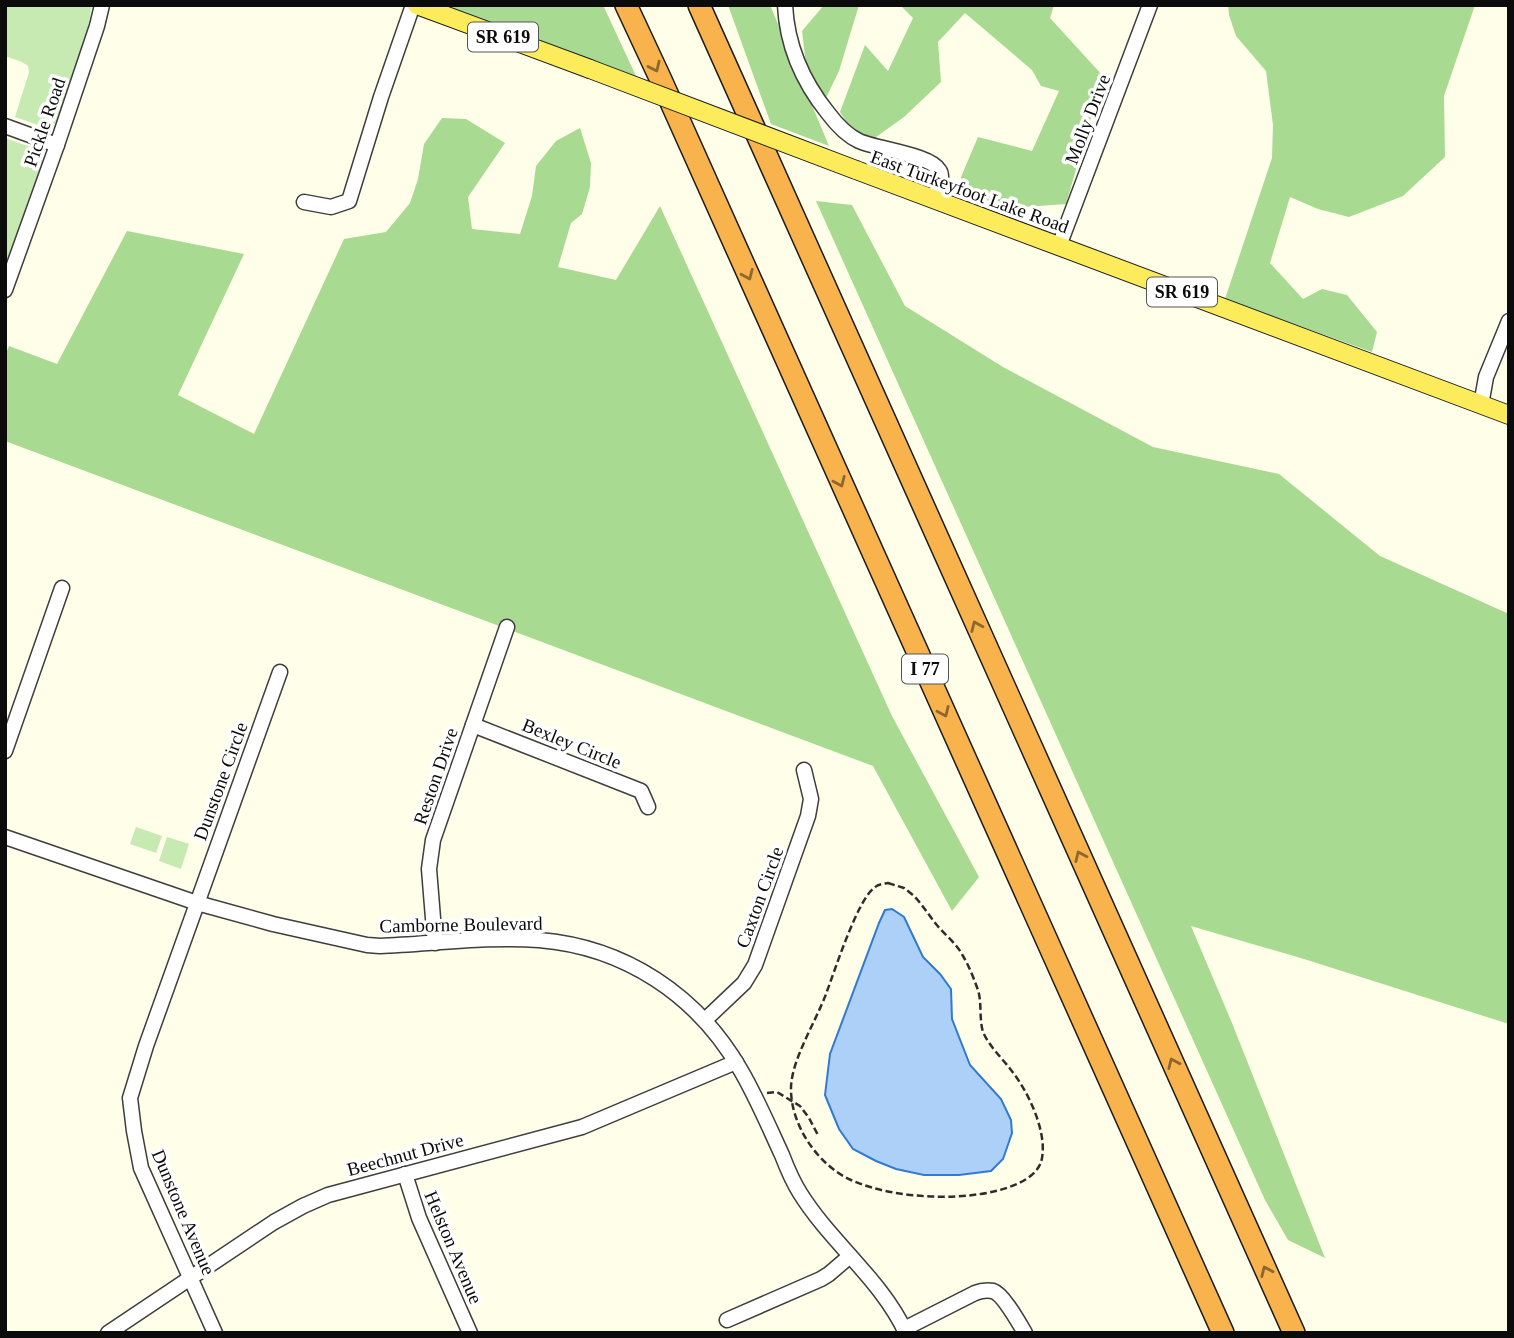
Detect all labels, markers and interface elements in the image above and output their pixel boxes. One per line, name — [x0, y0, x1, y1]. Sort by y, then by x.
road number: SR 619 — [468, 22, 538, 52]
one-way arrow — [646, 60, 660, 72]
street label: Molly Drive — [1061, 71, 1114, 167]
street label: Pickle Road — [20, 75, 70, 169]
street label: East Turkeyfoot Lake Road — [868, 146, 1072, 237]
one-way arrow — [740, 267, 754, 280]
road number: SR 619 — [1147, 278, 1217, 306]
one-way arrow — [832, 475, 846, 488]
one-way arrow — [970, 620, 984, 633]
road number: I 77 — [902, 654, 948, 684]
one-way arrow — [936, 705, 950, 717]
street label: Bexley Circle — [519, 714, 624, 773]
street label: Dunstone Circle — [189, 719, 252, 843]
street label: Reston Drive — [409, 725, 462, 827]
street label: Caxton Circle — [731, 844, 787, 951]
one-way arrow — [1074, 850, 1088, 863]
street label: Camborne Boulevard — [379, 913, 543, 936]
one-way arrow — [1167, 1058, 1181, 1070]
street label: Beechnut Drive — [345, 1129, 466, 1180]
street label: Dunstone Avenue — [148, 1146, 219, 1278]
street label: Helston Avenue — [420, 1188, 487, 1307]
one-way arrow — [1260, 1265, 1274, 1278]

